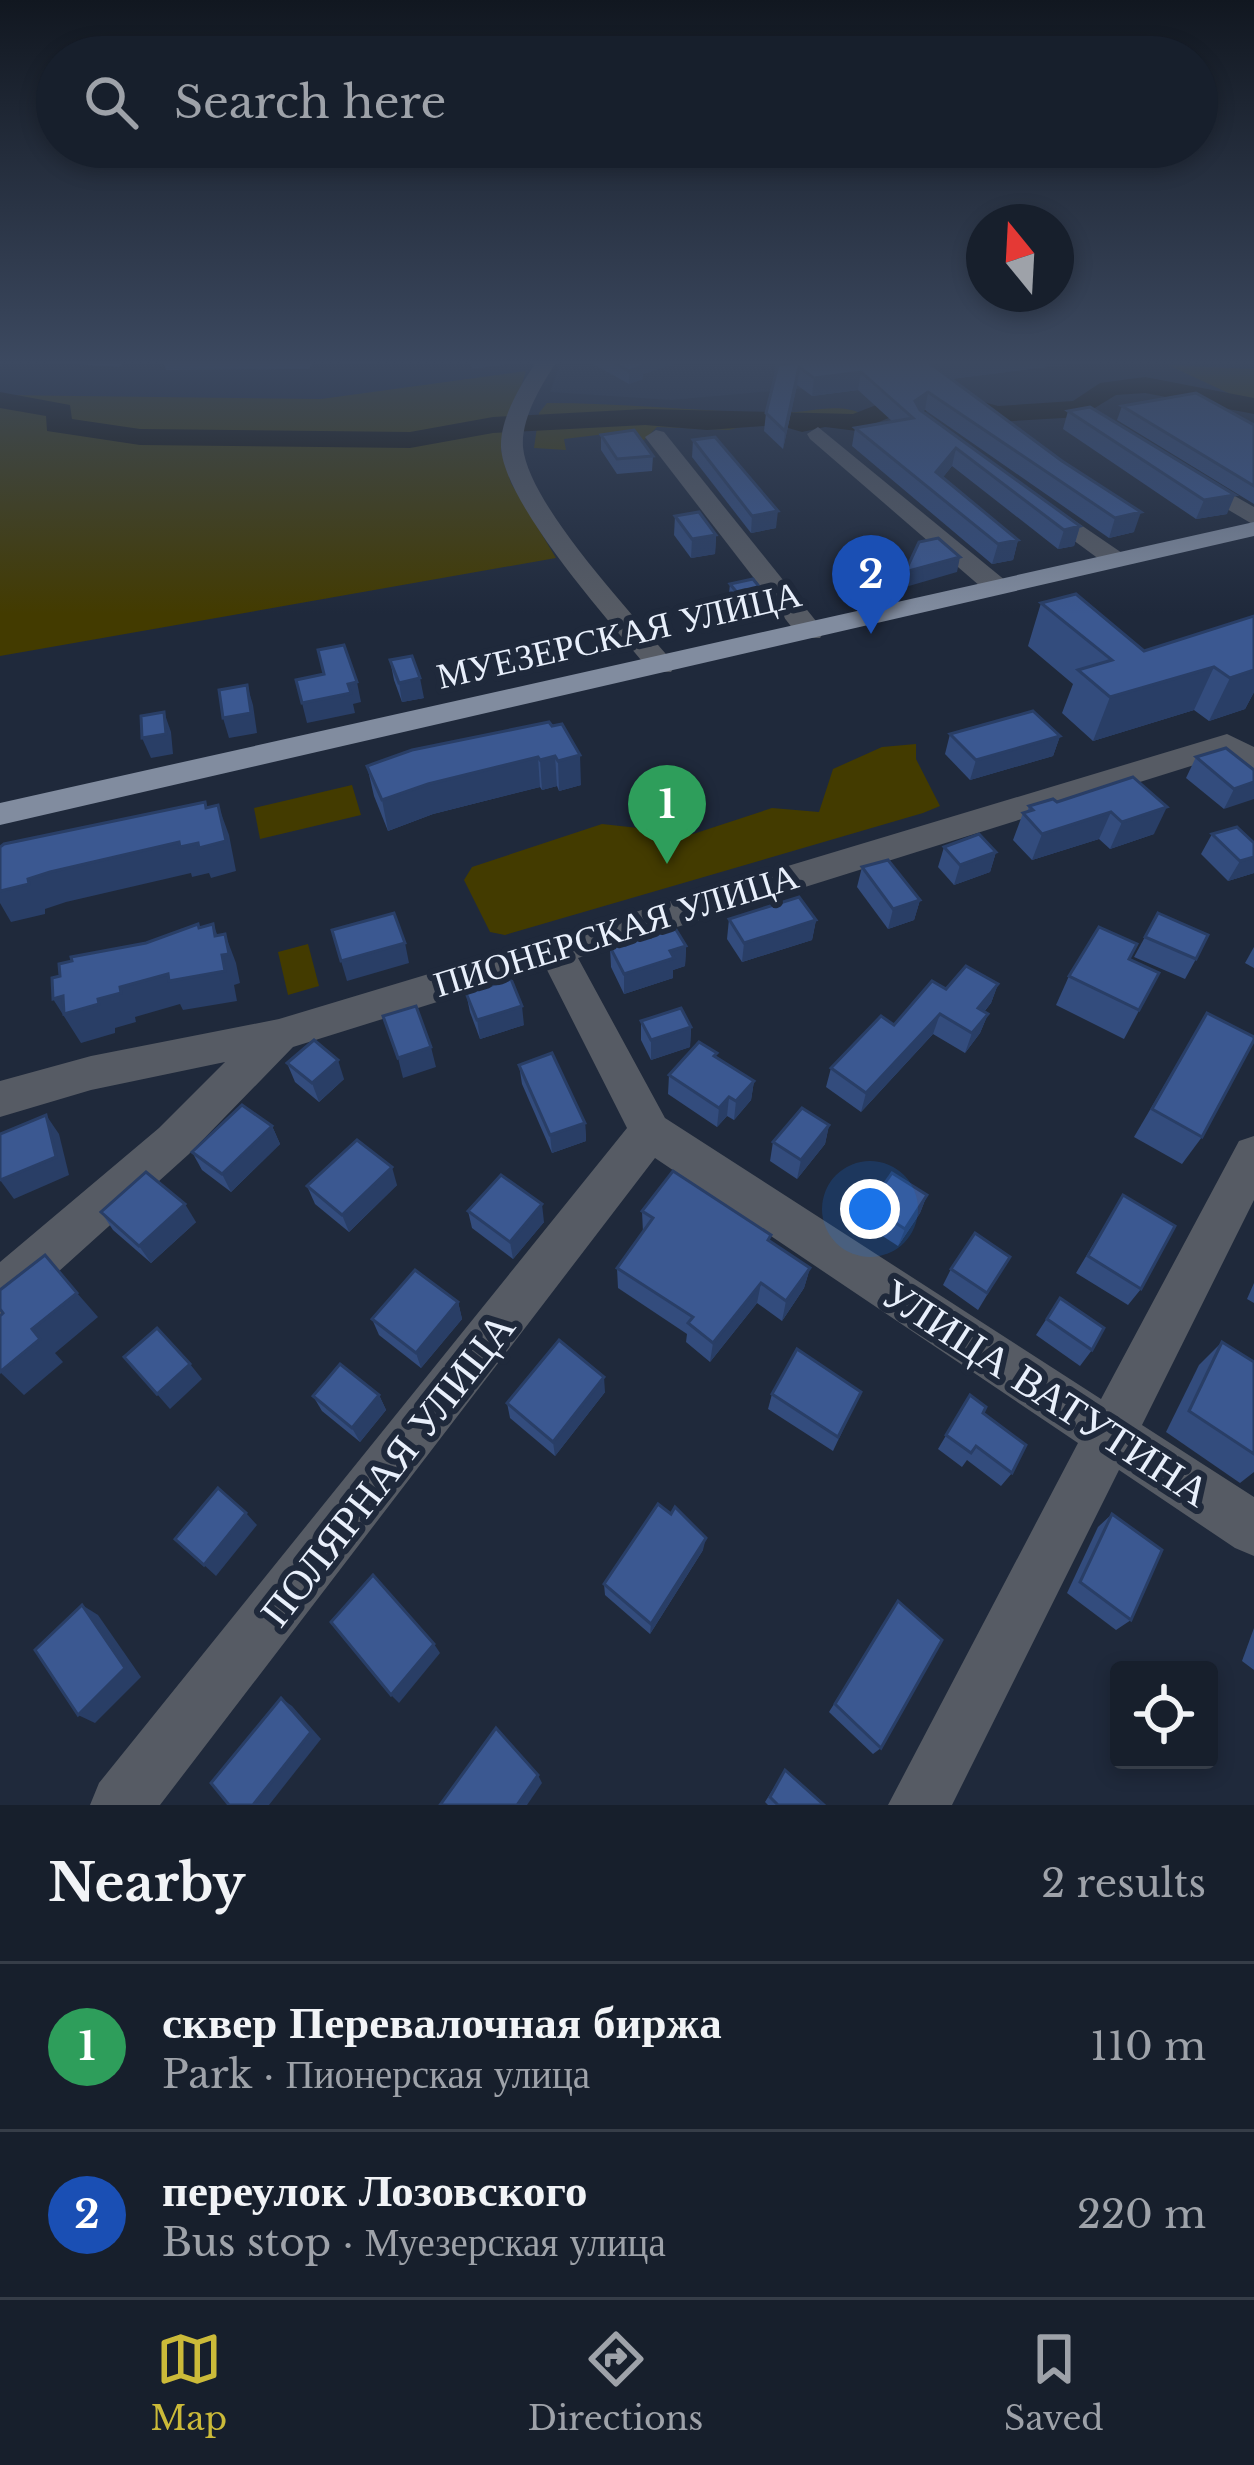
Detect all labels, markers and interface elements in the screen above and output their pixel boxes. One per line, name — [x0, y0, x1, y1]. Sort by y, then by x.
search box — [36, 36, 1218, 168]
icon: search — [78, 69, 144, 135]
text: Search here — [174, 74, 446, 130]
north arrow — [966, 204, 1074, 312]
pin: 2 — [832, 535, 910, 634]
street label: МУЕЗЕРСКАЯ УЛИЦА — [432, 571, 806, 699]
pin: 1 — [628, 765, 706, 864]
street label: ПИОНЕРСКАЯ УЛИЦА — [428, 853, 804, 1007]
your location — [840, 1179, 900, 1239]
street label: УЛИЦА ВАТУТИНА — [872, 1267, 1220, 1518]
street label: ПОЛЯРНАЯ УЛИЦА — [248, 1301, 526, 1636]
map controls — [1110, 1661, 1218, 1769]
button: locate — [1110, 1661, 1218, 1769]
text: Nearby — [48, 1852, 245, 1915]
text: 2 results — [1041, 1859, 1206, 1908]
text: сквер Перевалочная биржа — [162, 1994, 722, 2050]
text: 1 — [78, 2022, 96, 2071]
text: 110 m — [1090, 2022, 1206, 2071]
text: Park · Пионерская улица — [162, 2050, 590, 2099]
text: переулок Лозовского — [162, 2162, 587, 2218]
text: 2 — [74, 2190, 100, 2239]
text: 220 m — [1077, 2190, 1206, 2239]
text: Bus stop · Муезерская улица — [162, 2218, 666, 2267]
tab: Map — [150, 2326, 227, 2439]
tab: Directions — [528, 2326, 703, 2439]
tab: Saved — [1004, 2326, 1104, 2439]

